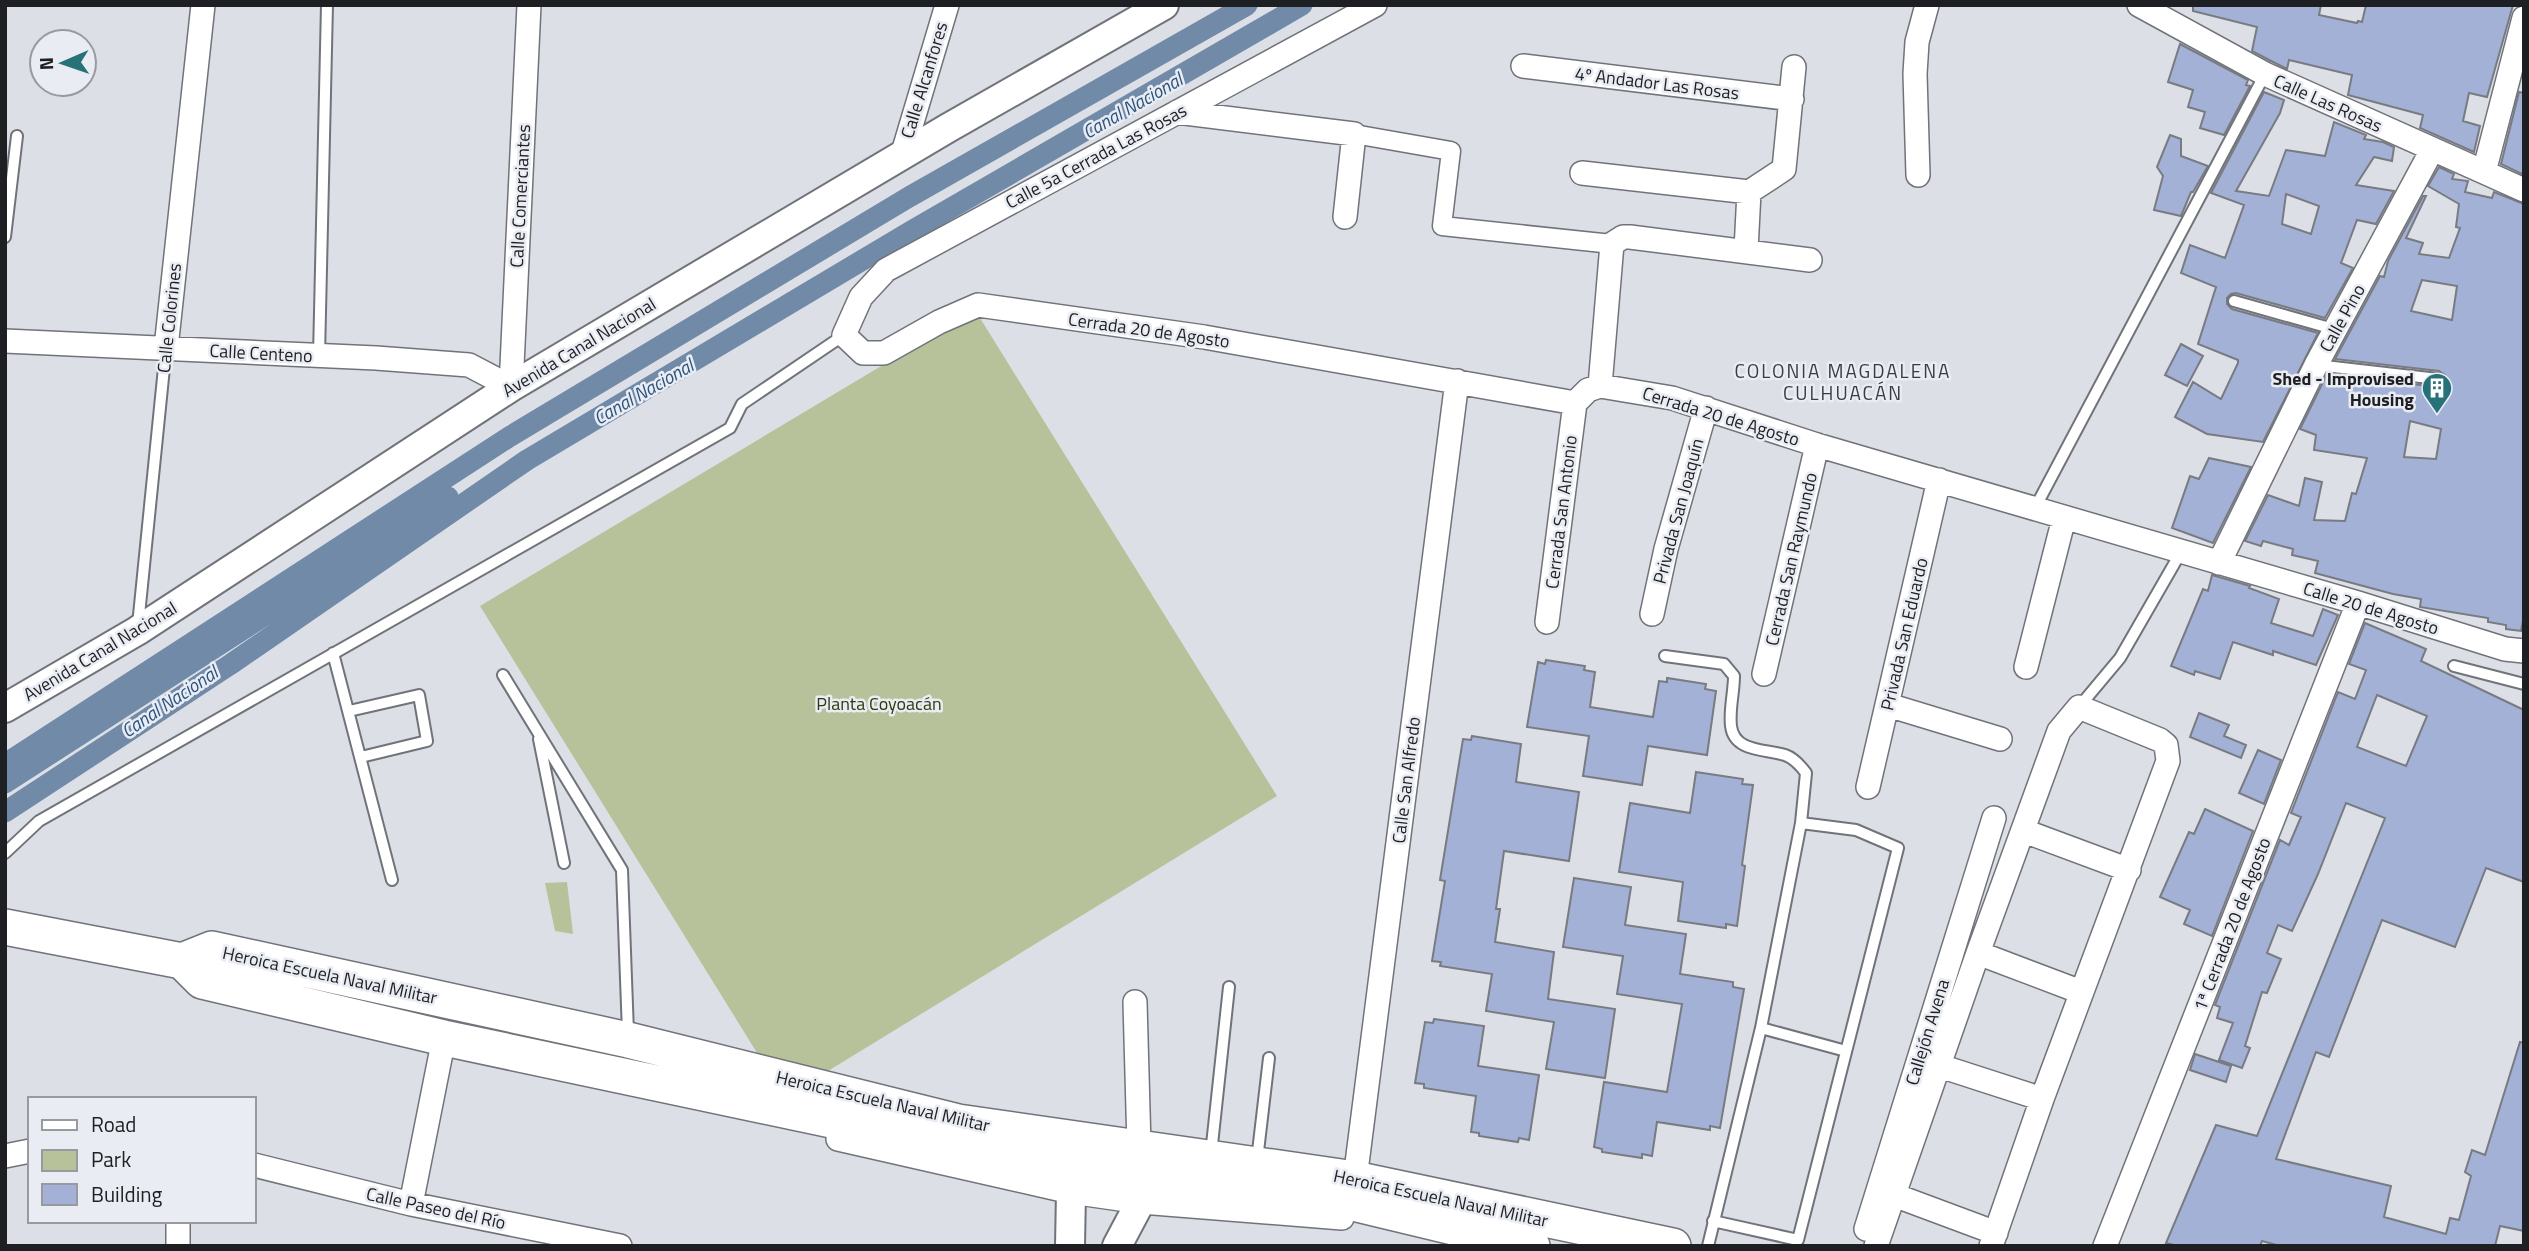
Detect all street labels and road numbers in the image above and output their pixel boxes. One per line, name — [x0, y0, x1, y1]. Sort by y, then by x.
street label: Calle Alcanfores — [893, 18, 955, 142]
street label: 4º Andador Las Rosas — [1573, 60, 1741, 106]
street label: Calle Las Rosas — [2269, 67, 2387, 139]
street label: Calle 5a Cerrada Las Rosas — [1000, 97, 1192, 215]
street label: Calle Comerciantes — [503, 124, 537, 268]
street label: Calle Colorines — [150, 262, 188, 374]
street label: Calle Pino — [2312, 279, 2372, 357]
street label: Avenida Canal Nacional — [498, 293, 660, 401]
street label: Cerrada 20 de Agosto — [1066, 305, 1232, 355]
street label: Calle Centeno — [209, 337, 313, 369]
street label: Cerrada 20 de Agosto — [1639, 379, 1803, 453]
street label: Cerrada San Antonio — [1538, 434, 1584, 590]
street label: Privada San Joaquín — [1646, 435, 1710, 587]
street label: Cerrada San Raymundo — [1758, 470, 1824, 648]
street label: Privada San Eduardo — [1873, 555, 1935, 713]
street label: Calle 20 de Agosto — [2300, 575, 2442, 641]
street label: Avenida Canal Nacional — [19, 597, 181, 705]
street label: Calle San Alfredo — [1385, 715, 1427, 845]
street label: 1ª Cerrada 20 de Agosto — [2186, 833, 2278, 1015]
street label: Heroica Escuela Naval Militar — [220, 939, 440, 1011]
street label: Callejón Avena — [1898, 975, 1956, 1089]
street label: Heroica Escuela Naval Militar — [773, 1063, 993, 1139]
street label: Heroica Escuela Naval Militar — [1331, 1162, 1551, 1234]
street label: Calle Paseo del Río — [364, 1180, 508, 1236]

